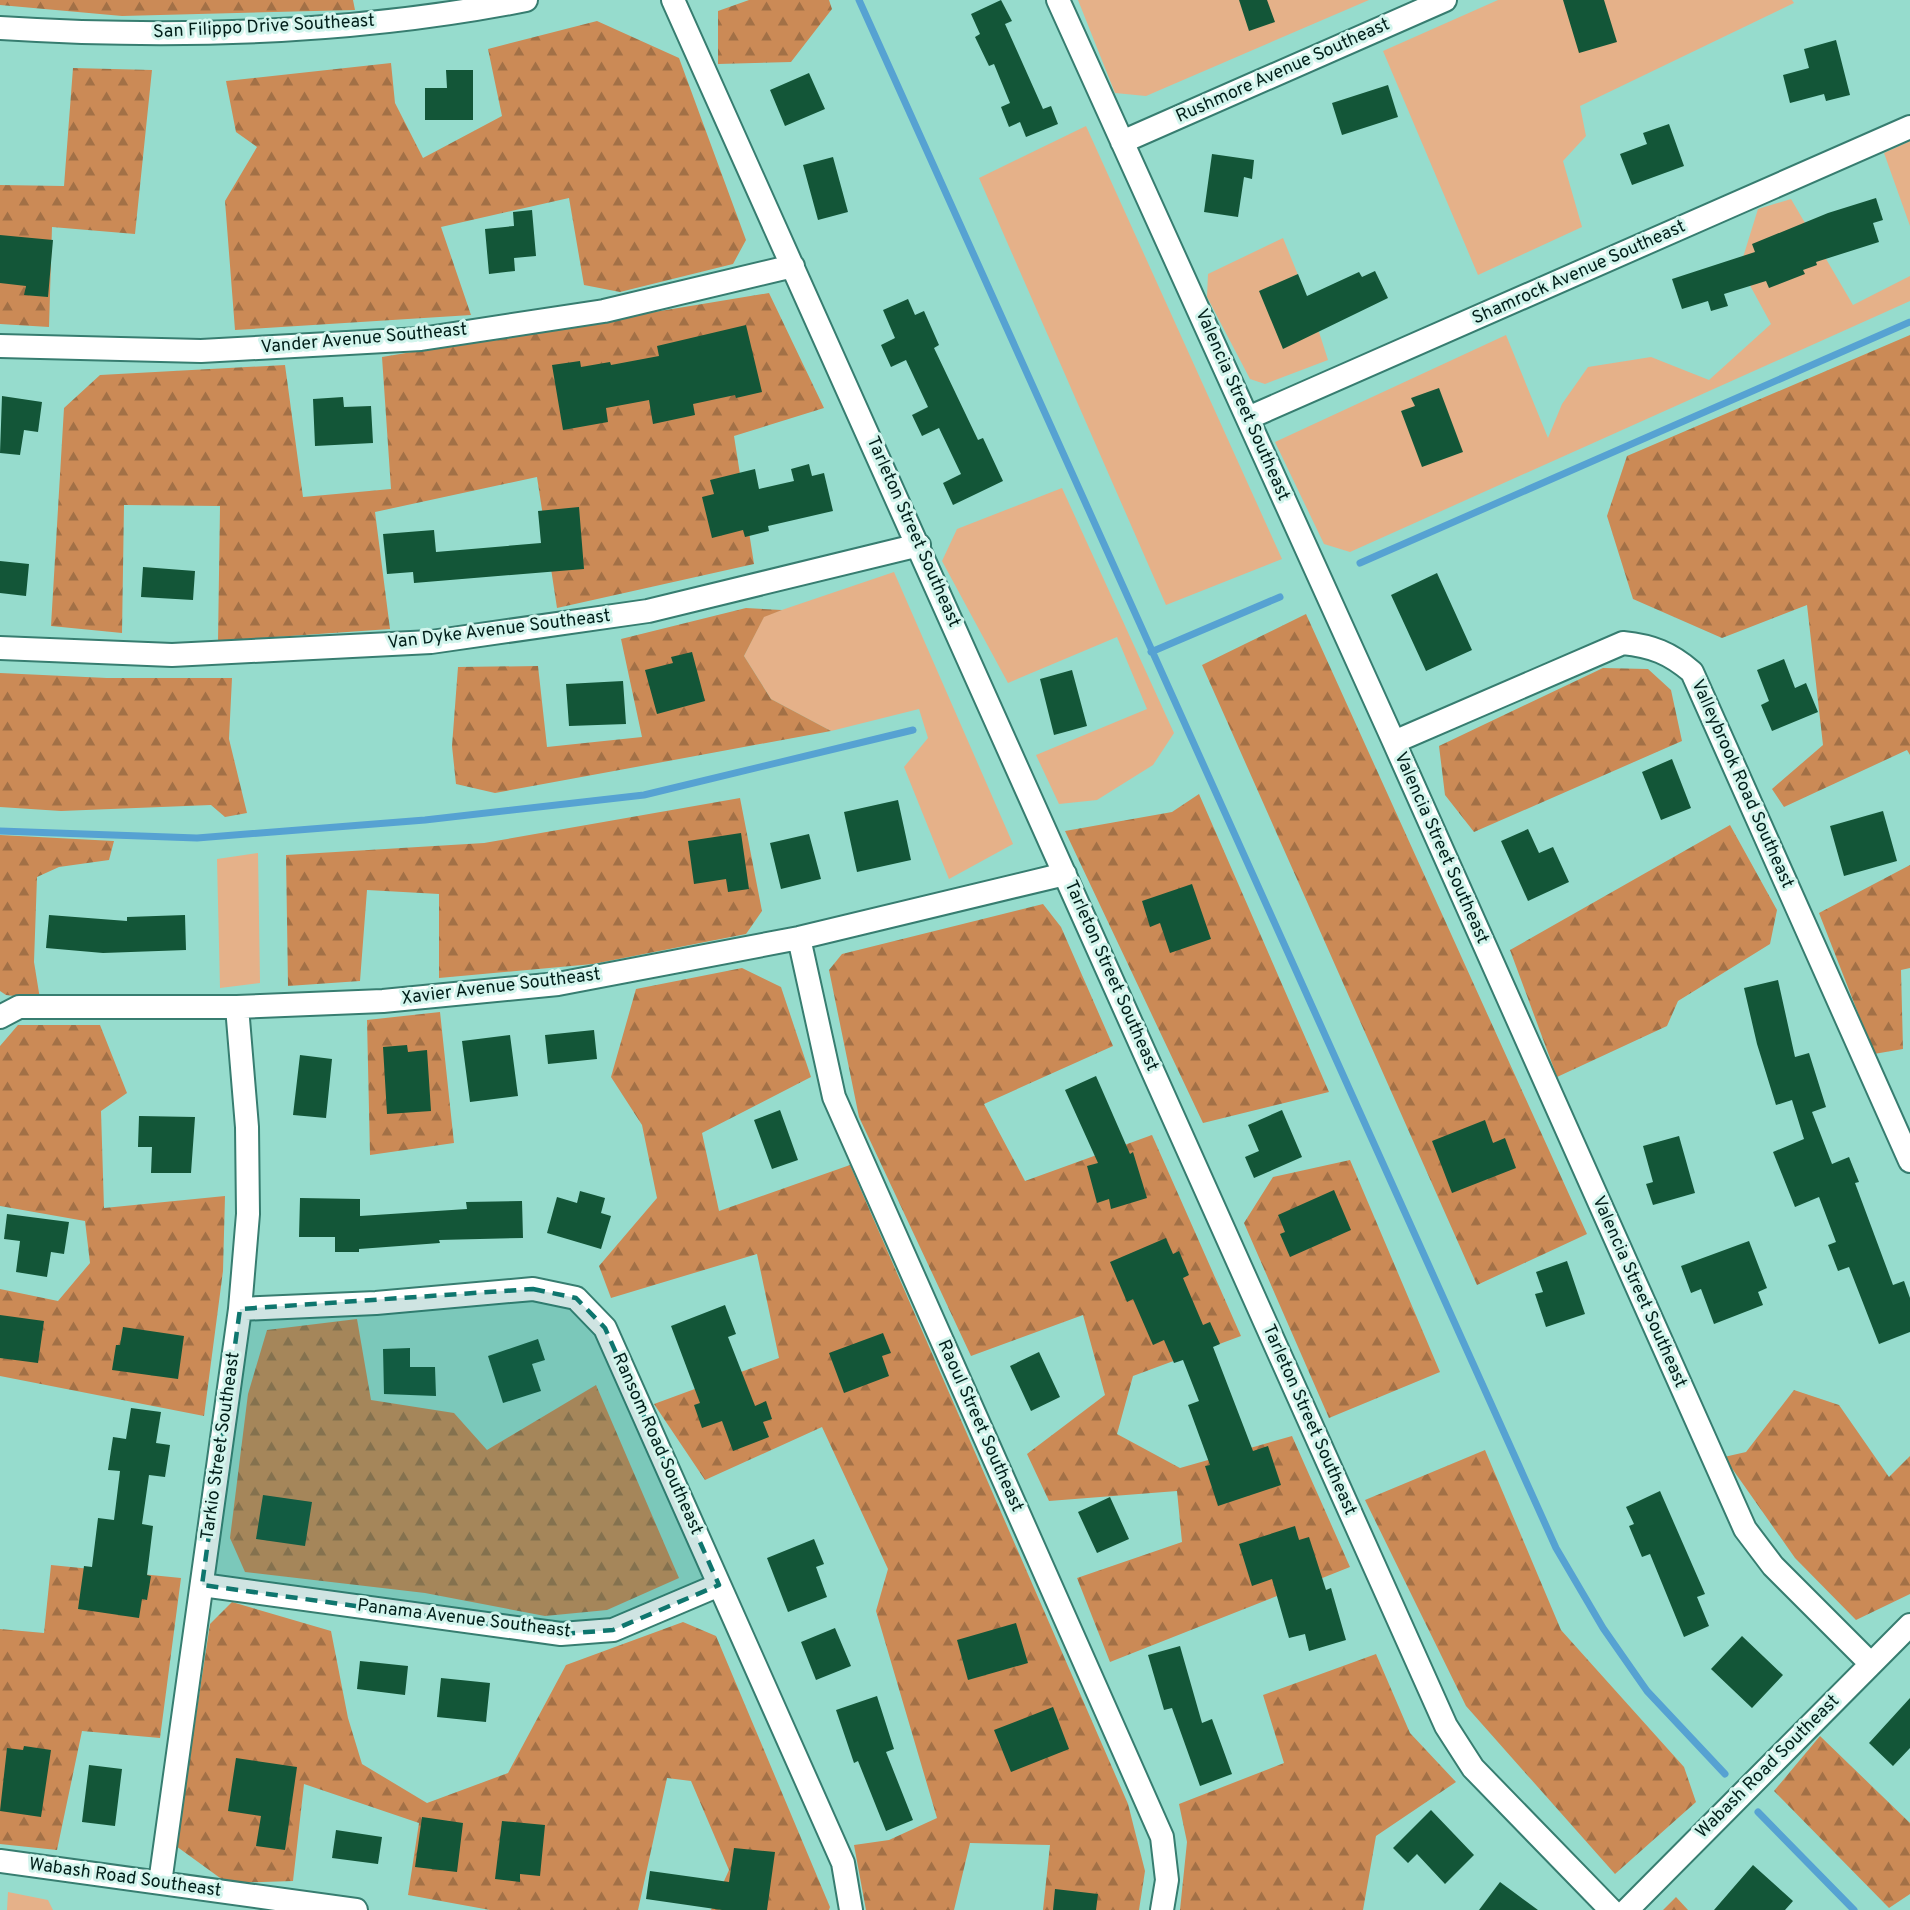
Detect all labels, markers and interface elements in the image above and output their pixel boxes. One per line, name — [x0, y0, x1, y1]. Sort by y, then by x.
street label: San Filippo Drive Southeast — [152, 10, 376, 44]
street label: Rushmore Avenue Southeast — [1172, 13, 1394, 129]
street label: Shamrock Avenue Southeast — [1469, 215, 1689, 331]
street label: Valencia Street Southeast — [1189, 305, 1295, 505]
street label: Vander Avenue Southeast — [260, 319, 468, 359]
street label: Tarleton Street Southeast — [860, 433, 966, 631]
street label: Van Dyke Avenue Southeast — [386, 605, 612, 655]
street label: Valleybrook Road Southeast — [1685, 676, 1799, 892]
street label: Valencia Street Southeast — [1388, 748, 1494, 948]
street label: Tarleton Street Southeast — [1058, 877, 1164, 1075]
street label: Xavier Avenue Southeast — [400, 963, 602, 1011]
street label: Valencia Street Southeast — [1586, 1192, 1692, 1392]
street label: Tarleton Street Southeast — [1256, 1321, 1362, 1519]
street label: Raoul Street Southeast — [932, 1336, 1028, 1516]
street label: Ransom Road Southeast — [606, 1349, 708, 1539]
street label: Tarkio Street Southeast — [196, 1350, 246, 1542]
street label: Panama Avenue Southeast — [356, 1594, 572, 1644]
street label: Wabash Road Southeast — [1691, 1690, 1845, 1844]
street label: Wabash Road Southeast — [27, 1853, 223, 1903]

